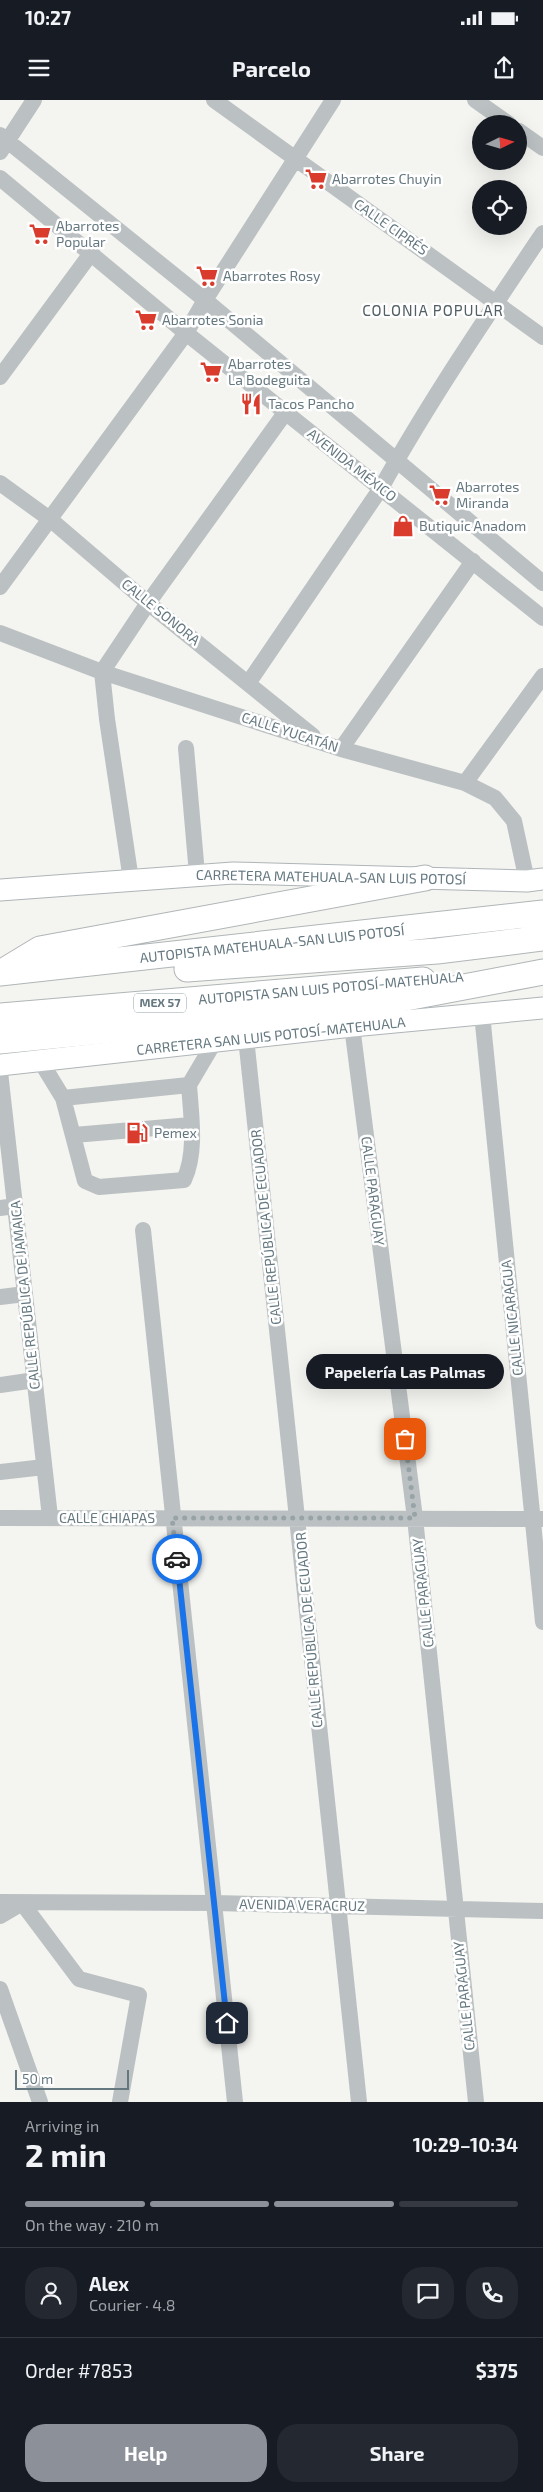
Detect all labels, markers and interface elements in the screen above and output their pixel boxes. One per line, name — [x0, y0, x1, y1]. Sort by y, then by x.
text: 10:27 — [25, 6, 71, 29]
icon: menu — [25, 54, 53, 82]
icon: share — [490, 54, 518, 82]
text: Parcelo — [232, 55, 311, 81]
north arrow — [472, 115, 528, 170]
map controls — [472, 115, 527, 235]
supermarket icon: Abarrotes Chuyin — [303, 166, 329, 192]
place label: Abarrotes Chuyin — [332, 170, 442, 187]
button: locate — [472, 180, 527, 235]
street label: CALLE CIPRÉS — [351, 195, 432, 258]
place label: Abarrotes Popular — [56, 217, 119, 250]
supermarket icon: Abarrotes Popular — [27, 221, 53, 247]
supermarket icon: Abarrotes Rosy — [194, 263, 220, 289]
place label: Abarrotes Rosy — [223, 267, 321, 284]
district label: COLONIA POPULAR — [362, 301, 504, 319]
supermarket icon: Abarrotes Sonia — [133, 307, 159, 333]
place label: Abarrotes Sonia — [162, 311, 264, 328]
place label: Abarrotes La Bodeguita — [228, 355, 310, 388]
supermarket icon: Abarrotes La Bodeguita — [198, 359, 224, 385]
restaurant icon: Tacos Pancho — [238, 391, 264, 417]
place label: Tacos Pancho — [268, 395, 354, 412]
street label: AVENIDA MÉXICO — [304, 425, 400, 505]
place label: Abarrotes Miranda — [456, 478, 519, 511]
supermarket icon: Abarrotes Miranda — [427, 482, 453, 508]
shop icon: Butiquic Anadom — [390, 513, 416, 539]
place label: Butiquic Anadom — [419, 517, 526, 534]
street label: CALLE SONORA — [119, 575, 204, 649]
street label: CALLE YUCATÁN — [240, 708, 341, 755]
street label: CARRETERA MATEHUALA-SAN LUIS POTOSÍ — [196, 866, 467, 887]
street label: AUTOPISTA MATEHUALA-SAN LUIS POTOSÍ — [139, 921, 405, 966]
street label: AUTOPISTA SAN LUIS POTOSÍ-MATEHUALA — [198, 967, 465, 1008]
road number: MEX 57 — [134, 994, 186, 1012]
street label: CARRETERA SAN LUIS POTOSÍ-MATEHUALA — [136, 1013, 407, 1058]
fuel station icon: Pemex — [124, 1120, 150, 1146]
place label: Pemex — [154, 1124, 197, 1141]
street label: CALLE REPÚBLICA DE ECUADOR — [247, 1128, 284, 1326]
street label: CALLE PARAGUAY — [358, 1135, 389, 1246]
street label: CALLE REPÚBLICA DE JAMAICA — [6, 1199, 43, 1390]
street label: CALLE NICARAGUA — [497, 1259, 526, 1377]
callout: Papelería Las Palmas — [306, 1354, 504, 1389]
text: Papelería Las Palmas — [324, 1362, 486, 1381]
pin — [384, 1418, 426, 1460]
icon: bag — [391, 1425, 419, 1453]
street label: CALLE CHIAPAS — [59, 1509, 155, 1526]
street label: CALLE REPÚBLICA DE ECUADOR — [291, 1531, 326, 1729]
courier — [152, 1534, 202, 1584]
street label: CALLE PARAGUAY — [408, 1538, 437, 1649]
icon: car — [163, 1545, 191, 1573]
street label: AVENIDA VERACRUZ — [239, 1895, 365, 1914]
street label: CALLE PARAGUAY — [449, 1941, 478, 2052]
pin — [206, 2002, 248, 2044]
icon: home — [213, 2009, 241, 2037]
scale bar — [15, 2067, 129, 2090]
text: 50 m — [22, 2070, 53, 2087]
text: Arriving in — [25, 2116, 99, 2135]
text: 10:29–10:34 — [413, 2133, 518, 2156]
text: 2 min — [25, 2135, 107, 2173]
text: On the way · 210 m — [25, 2215, 159, 2234]
button: person — [25, 2267, 77, 2319]
button: chat — [402, 2267, 454, 2319]
button: phone — [466, 2267, 518, 2319]
text: Alex — [89, 2272, 129, 2295]
text: Courier · 4.8 — [89, 2295, 176, 2314]
text: Order #7853 — [25, 2359, 133, 2382]
text: $375 — [476, 2359, 518, 2382]
button: Help — [25, 2424, 267, 2482]
button: Share — [277, 2424, 518, 2482]

